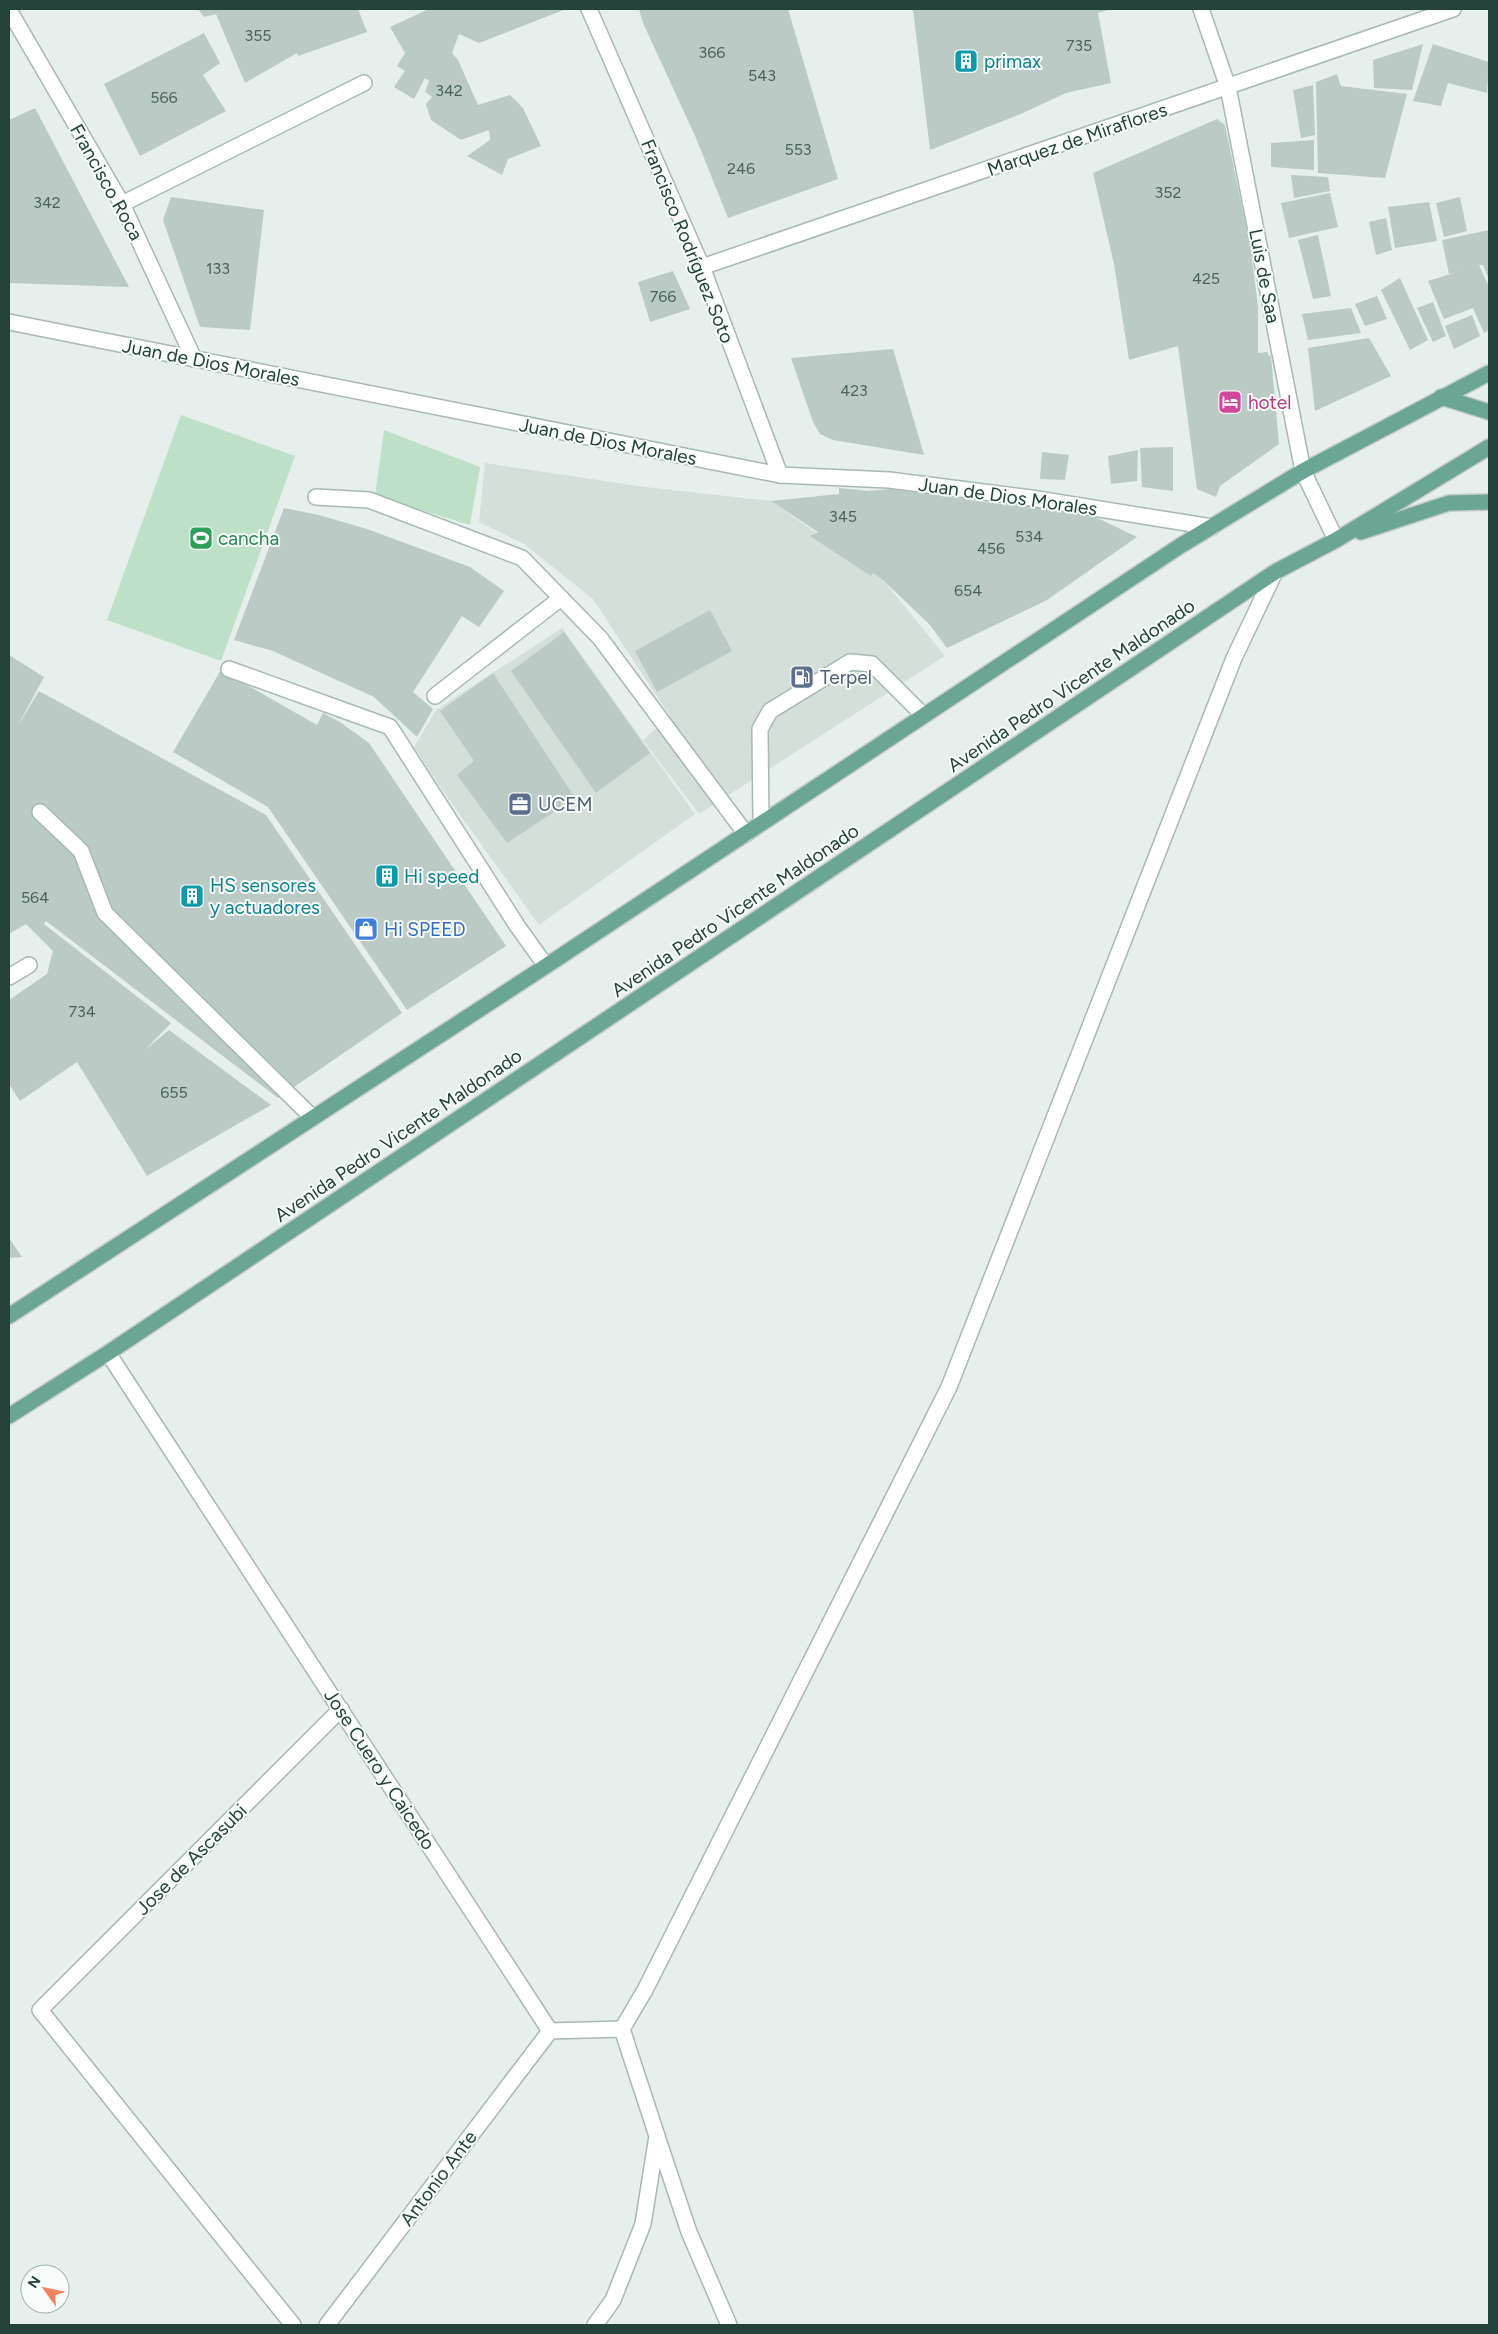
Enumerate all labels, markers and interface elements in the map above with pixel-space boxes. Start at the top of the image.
house number: 355 [244,26,272,45]
house number: 735 [1066,36,1092,55]
house number: 366 [699,43,725,62]
building icon: primax [953,48,979,74]
place label: primax [984,50,1041,73]
house number: 543 [748,66,776,85]
house number: 342 [435,81,463,100]
house number: 566 [150,88,178,107]
street label: Marquez de Miraflores [984,98,1170,181]
street label: Francisco Roca [65,120,148,244]
street label: Francisco Rodríguez Soto [636,136,739,347]
house number: 553 [784,140,812,159]
house number: 246 [727,159,755,178]
house number: 352 [1155,183,1181,202]
house number: 342 [33,193,61,212]
street label: Luis de Saa [1244,227,1285,325]
house number: 133 [206,259,230,278]
house number: 425 [1192,269,1220,288]
house number: 766 [650,287,676,306]
street label: Juan de Dios Morales [120,334,302,391]
house number: 423 [840,381,868,400]
hotel icon: hotel [1217,389,1243,415]
place label: hotel [1248,391,1291,414]
street label: Juan de Dios Morales [517,413,699,470]
street label: Juan de Dios Morales [917,473,1099,520]
house number: 345 [829,507,857,526]
sports icon: cancha [188,525,214,551]
place label: cancha [218,527,279,550]
house number: 534 [1015,527,1043,546]
house number: 456 [977,539,1005,558]
house number: 654 [954,581,982,600]
street label: Avenida Pedro Vicente Maldonado [943,594,1199,777]
fuel station icon: Terpel [789,664,815,690]
place label: Terpel [820,666,872,689]
office icon: UCEM [507,791,533,817]
place label: UCEM [538,793,592,816]
street label: Avenida Pedro Vicente Maldonado [607,819,863,1002]
building icon: Hi speed [374,863,400,889]
place label: Hi speed [404,865,479,888]
place label: HS sensores y actuadores [210,874,320,919]
building icon: HS sensores y actuadores [179,883,205,909]
house number: 564 [21,888,49,907]
shop icon: Hi SPEED [353,916,379,942]
place label: Hi SPEED [384,918,466,941]
house number: 734 [68,1002,96,1021]
street label: Avenida Pedro Vicente Maldonado [270,1044,526,1227]
house number: 655 [160,1083,188,1102]
street label: Jose Cuero y Caicedo [319,1685,440,1854]
street label: Jose de Ascasubi [131,1799,252,1920]
street label: Antonio Ante [395,2126,482,2230]
north arrow [20,2264,70,2314]
text: N [24,2273,45,2291]

